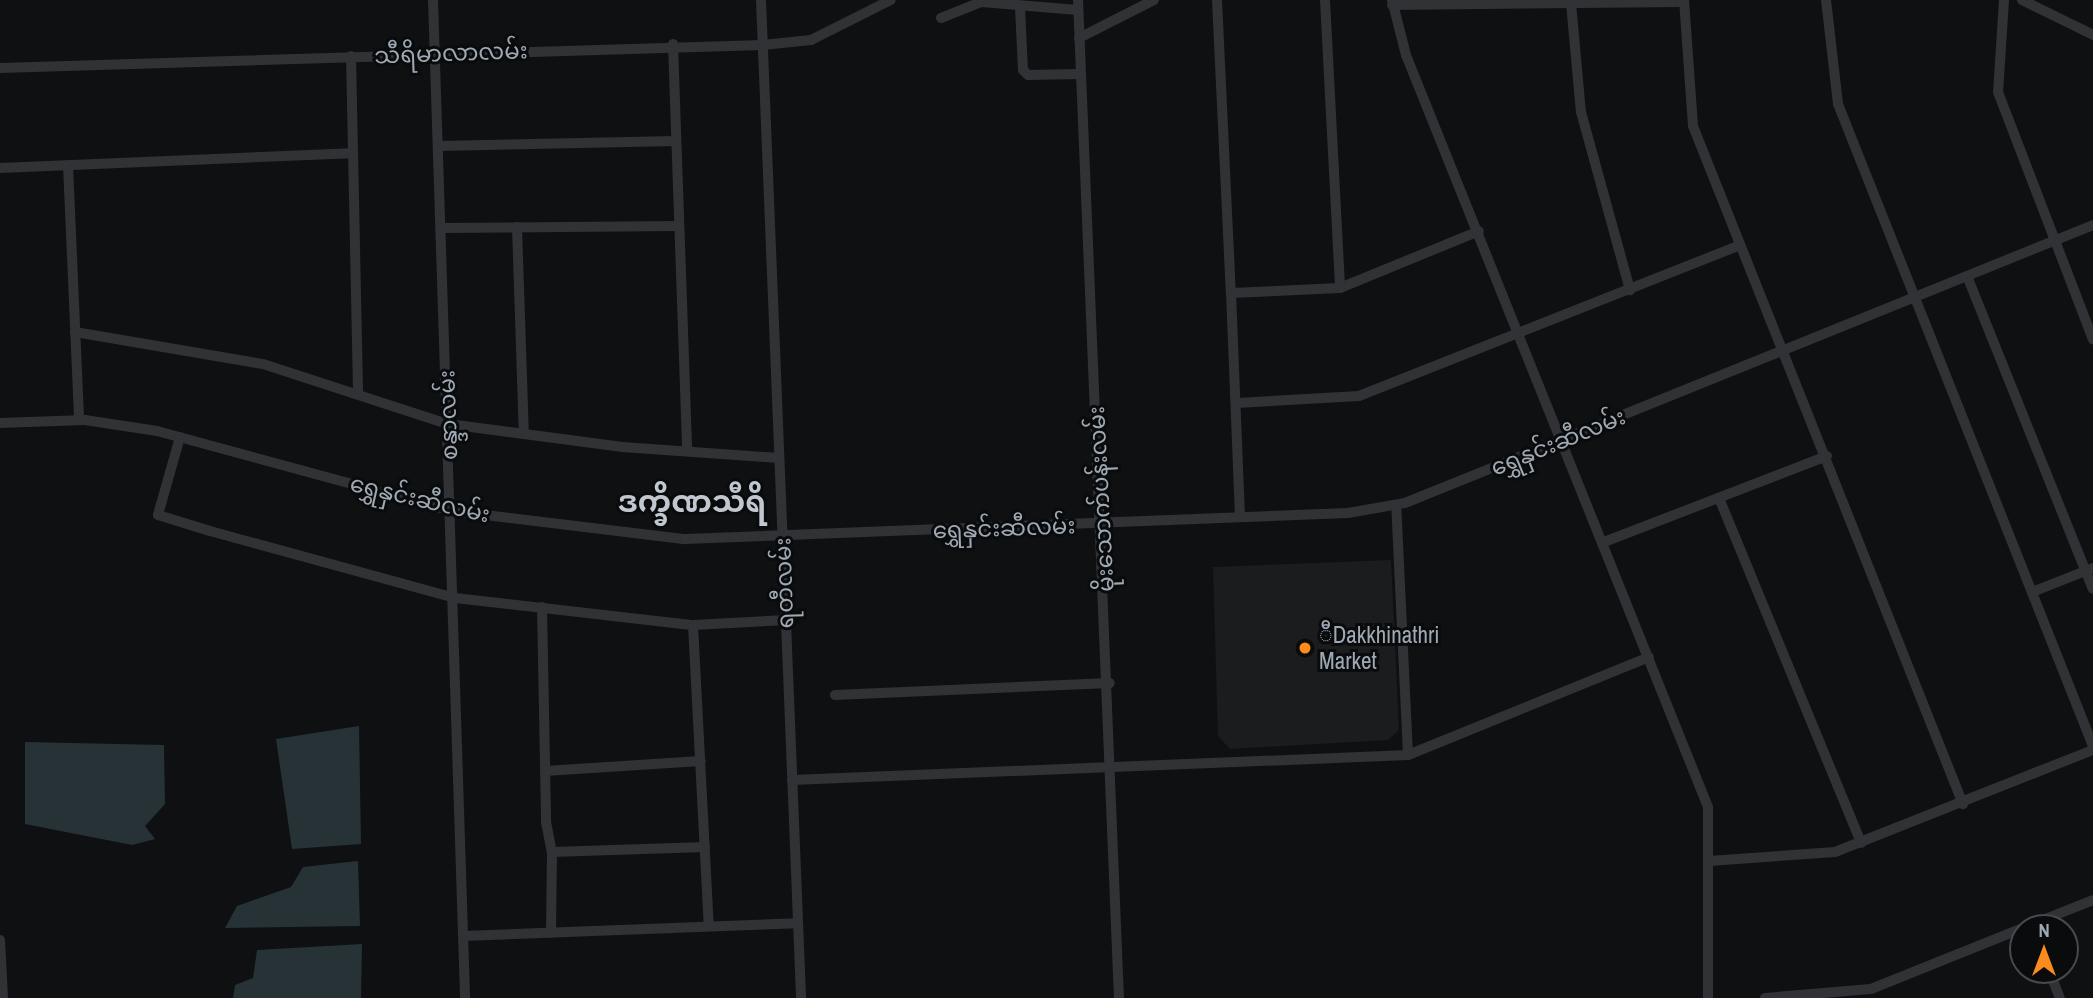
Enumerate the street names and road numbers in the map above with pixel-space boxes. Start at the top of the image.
street label: သီရိမာလာလမ်း [374,37,528,69]
street label: စန္ဒာလမ်း [433,370,463,460]
street label: ရွှေနှင်းဆီလမ်း [1487,402,1629,482]
street label: မိုးသောက်ပန်းလမ်း [1082,405,1120,593]
street label: ရွှေနှင်းဆီလမ်း [347,469,493,529]
street label: ရွှေနှင်းဆီလမ်း [932,512,1076,544]
street label: ရတီလမ်း [769,537,799,629]

